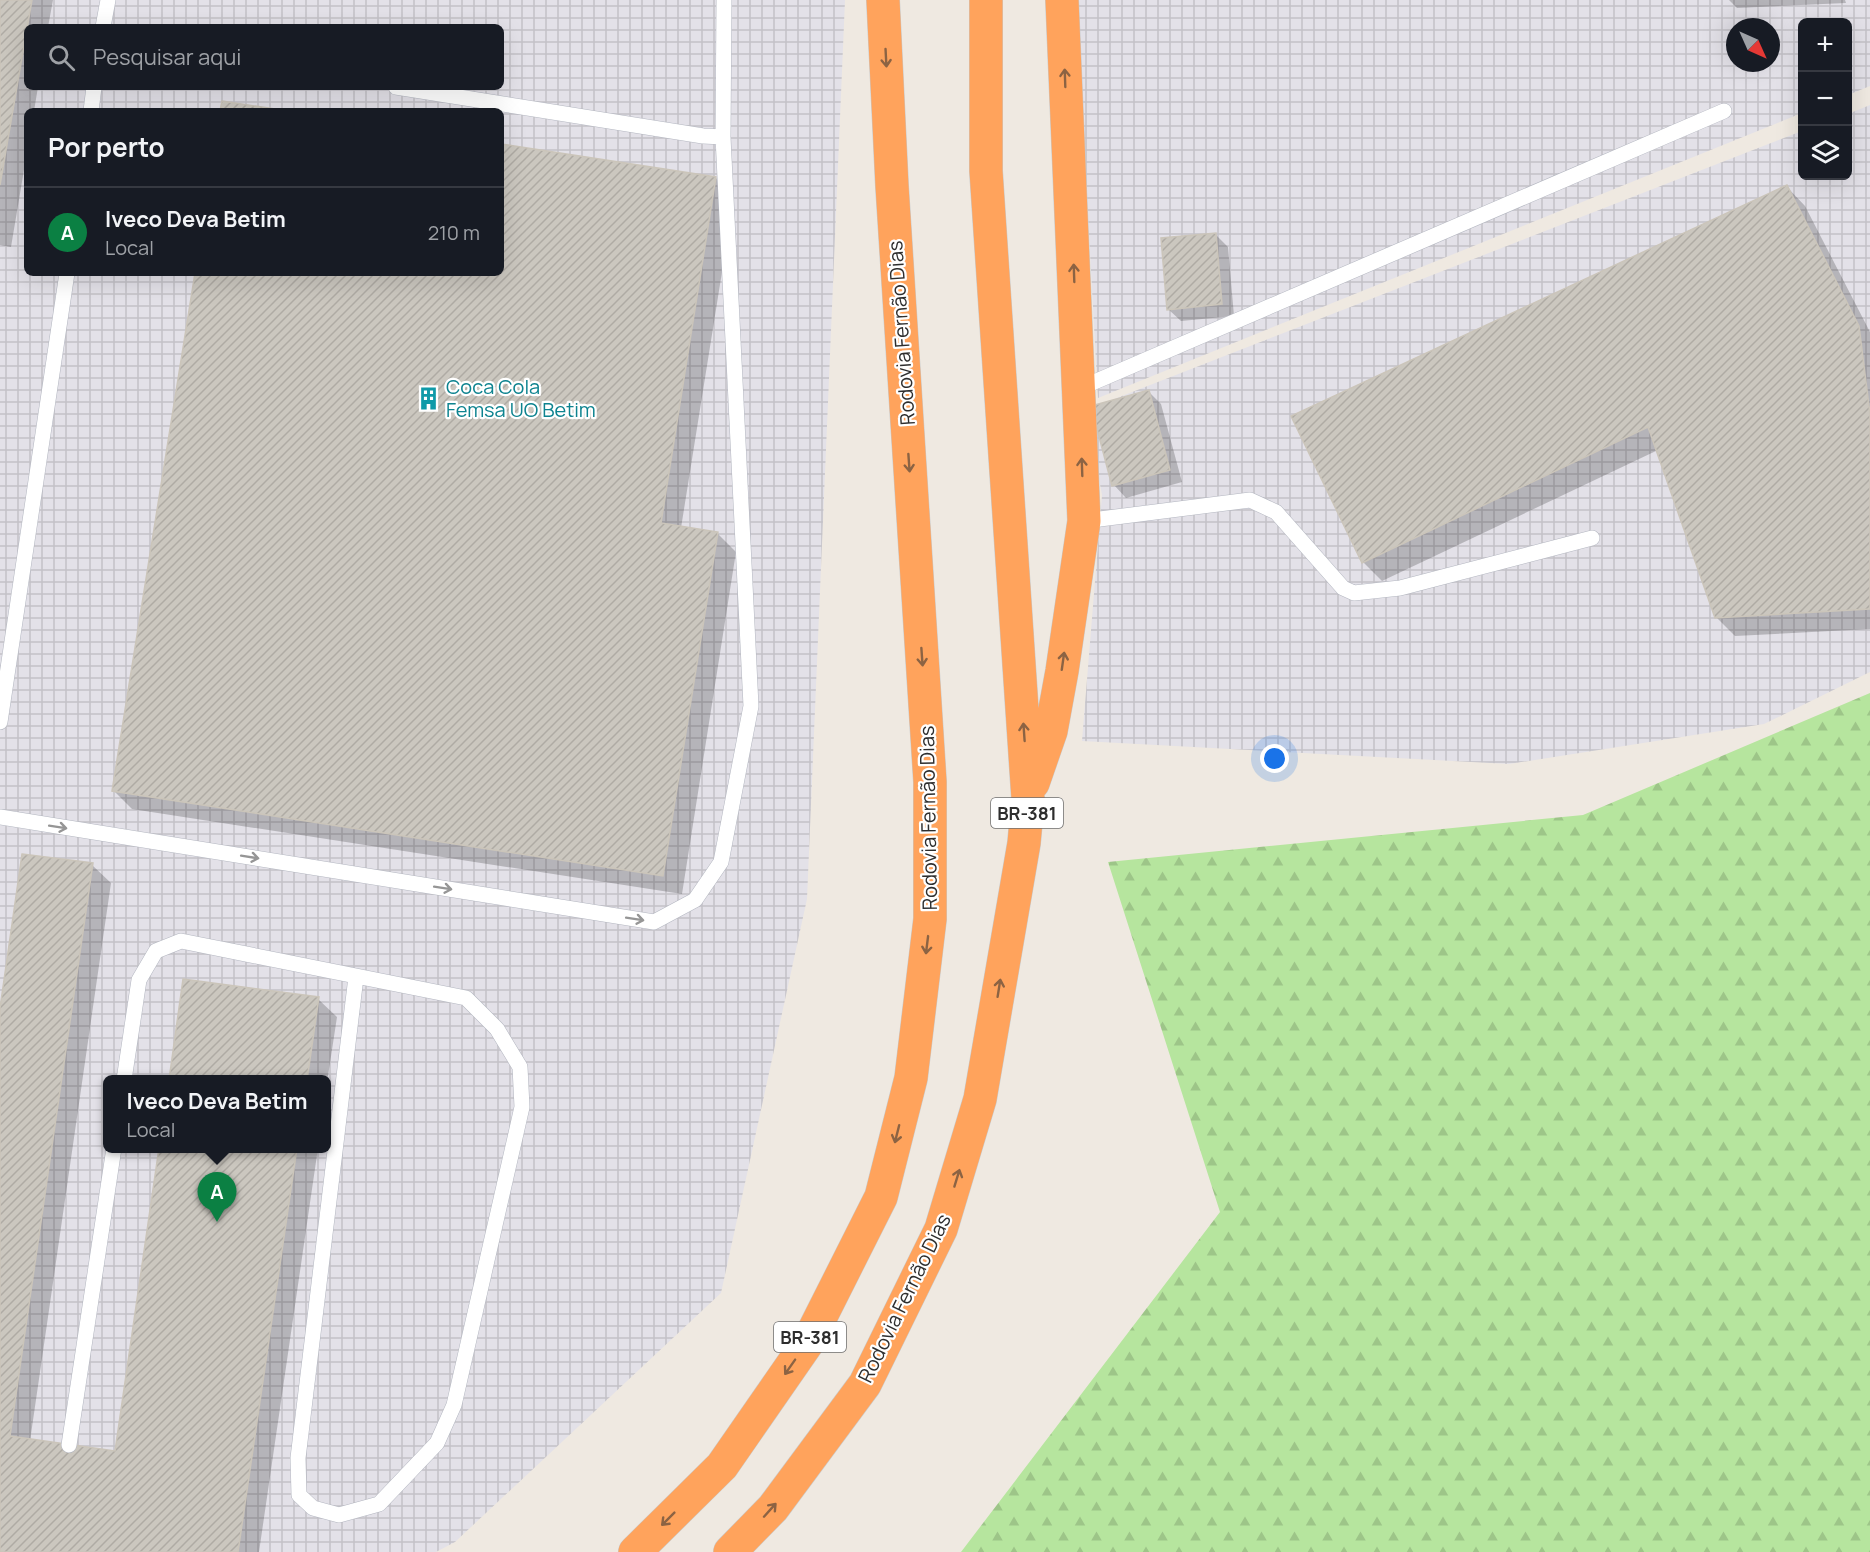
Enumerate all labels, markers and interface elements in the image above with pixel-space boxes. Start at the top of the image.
north arrow [1726,18,1780,72]
map controls [1798,18,1852,180]
button: + [1798,18,1852,72]
search box [24,24,504,90]
icon: search [45,41,78,74]
text: Pesquisar aqui [93,42,241,72]
one-way arrow [880,48,891,68]
one-way arrow [1060,68,1071,88]
button: − [1798,72,1852,126]
button: layers [1798,126,1852,180]
text: Por perto [48,129,165,165]
text: Iveco Deva Betim [105,204,286,234]
text: A [61,219,74,246]
text: 210 m [428,219,480,246]
text: Local [105,234,154,261]
street label: Rodovia Fernão Dias [881,240,921,426]
one-way arrow [1068,263,1079,283]
place label: Coca Cola Femsa UO Betim [446,373,596,423]
building icon: Coca Cola Femsa UO Betim [415,385,441,411]
one-way arrow [904,452,915,472]
one-way arrow [1076,458,1087,478]
one-way arrow [916,647,927,667]
one-way arrow [1058,651,1069,671]
one-way arrow [1018,723,1029,743]
street label: Rodovia Fernão Dias [913,725,943,911]
your location [1260,744,1289,773]
road number: BR-381 [991,798,1063,828]
one-way arrow [47,821,67,832]
one-way arrow [240,852,260,863]
one-way arrow [432,883,452,894]
one-way arrow [625,914,645,925]
one-way arrow [921,935,932,955]
one-way arrow [994,978,1005,998]
popup [103,1075,331,1153]
text: Iveco Deva Betim [127,1086,307,1116]
text: Local [127,1116,175,1143]
one-way arrow [890,1125,902,1144]
one-way arrow [952,1169,963,1188]
pin: A [198,1172,236,1222]
street label: Rodovia Fernão Dias [851,1209,957,1387]
road number: BR-381 [774,1322,846,1352]
one-way arrow [784,1359,796,1375]
one-way arrow [763,1503,777,1518]
one-way arrow [661,1511,676,1526]

